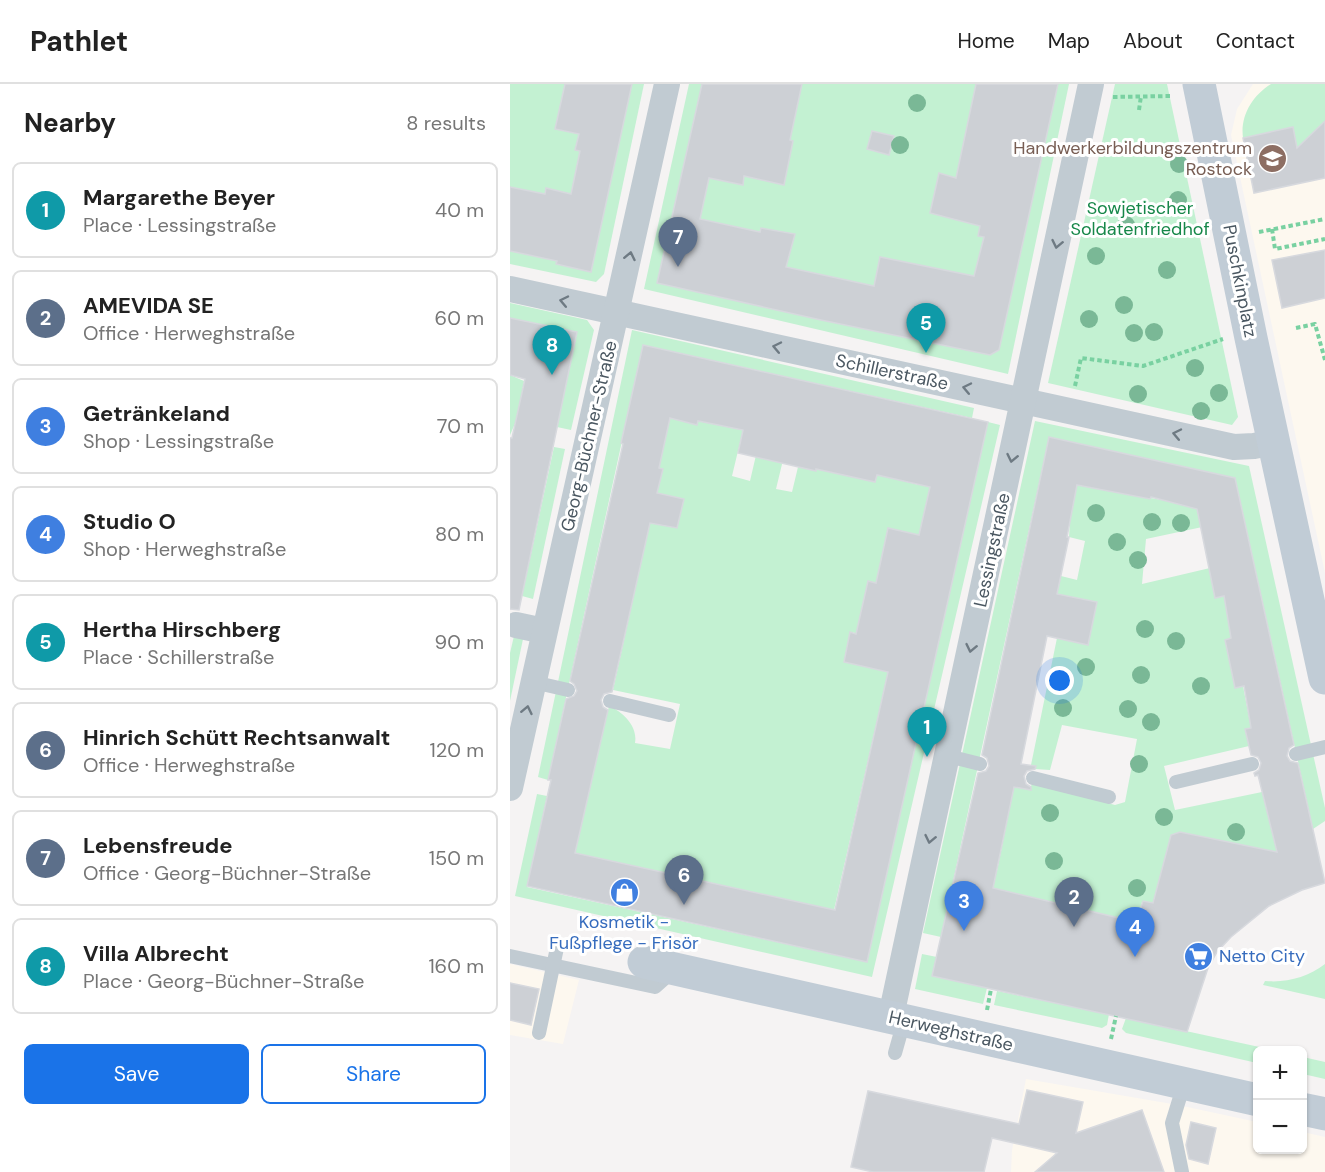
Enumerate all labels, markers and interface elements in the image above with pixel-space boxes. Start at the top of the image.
text: Pathlet [30,23,128,60]
text: Home [957,27,1015,55]
text: Map [1048,27,1090,55]
text: About [1123,27,1183,55]
text: Contact [1216,27,1295,55]
text: Nearby [24,106,116,140]
text: 8 results [406,110,486,136]
place label: Handwerkerbildungszentrum Rostock [1013,136,1252,181]
school or university icon: Handwerkerbildungszentrum Rostock [1257,142,1289,174]
text: Margarethe Beyer [83,183,275,212]
park label: Sowjetischer Soldatenfriedhof [1070,196,1210,241]
text: 1 [42,197,49,223]
text: 40 m [435,197,484,223]
text: Place · Lessingstraße [83,212,276,238]
pin: 7 [658,218,698,267]
street label: Puschkinplatz [1217,223,1263,339]
one-way arrow [1052,239,1065,249]
one-way arrow [623,251,636,261]
text: AMEVIDA SE [83,291,214,320]
one-way arrow [559,295,569,308]
pin: 5 [906,304,946,353]
text: 2 [40,305,51,331]
text: 60 m [435,305,484,331]
text: Office · Herweghstraße [83,320,295,346]
pin: 8 [532,326,572,375]
street label: Georg-Büchner-Straße [555,338,623,534]
one-way arrow [772,341,782,354]
street label: Schillerstraße [834,348,950,396]
one-way arrow [962,383,972,396]
text: Getränkeland [83,399,230,428]
text: 3 [39,413,52,439]
text: 70 m [437,413,484,439]
text: Shop · Lessingstraße [83,428,274,454]
one-way arrow [1173,428,1183,441]
one-way arrow [1006,453,1019,463]
street label: Lessingstraße [968,491,1016,609]
text: Studio O [83,507,176,536]
text: 4 [39,521,52,547]
text: 80 m [435,521,484,547]
text: Shop · Herweghstraße [83,536,286,562]
text: Hertha Hirschberg [83,615,281,644]
text: 5 [39,629,52,655]
text: 90 m [435,629,484,655]
one-way arrow [965,643,978,653]
text: Place · Schillerstraße [83,644,274,670]
your location [1045,666,1074,695]
one-way arrow [520,706,533,716]
pin: 1 [908,708,946,757]
text: Hinrich Schütt Rechtsanwalt [83,723,390,752]
text: 6 [39,737,52,763]
text: 120 m [430,737,484,763]
text: Office · Herweghstraße [83,752,295,778]
text: Lebensfreude [83,831,232,860]
one-way arrow [924,834,937,844]
text: 7 [40,845,51,871]
text: 150 m [429,845,484,871]
pin: 6 [664,856,704,905]
text: Office · Georg-Büchner-Straße [83,860,371,886]
shop icon: Kosmetik - Fußpflege - Frisör [608,877,640,909]
pin: 2 [1054,878,1094,927]
pin: 3 [944,882,984,931]
pin: 4 [1116,908,1154,957]
place label: Kosmetik - Fußpflege - Frisör [549,910,699,955]
text: Villa Albrecht [83,939,229,968]
supermarket icon: Netto City [1182,940,1214,972]
place label: Netto City [1219,944,1305,968]
text: 8 [39,953,52,979]
text: 160 m [428,953,484,979]
text: Place · Georg-Büchner-Straße [83,968,364,994]
street label: Herweghstraße [886,1005,1016,1057]
button: Save [24,1044,249,1104]
button: Share [261,1044,486,1104]
map controls [1253,1046,1307,1154]
button: + [1253,1046,1307,1100]
button: − [1253,1100,1307,1154]

